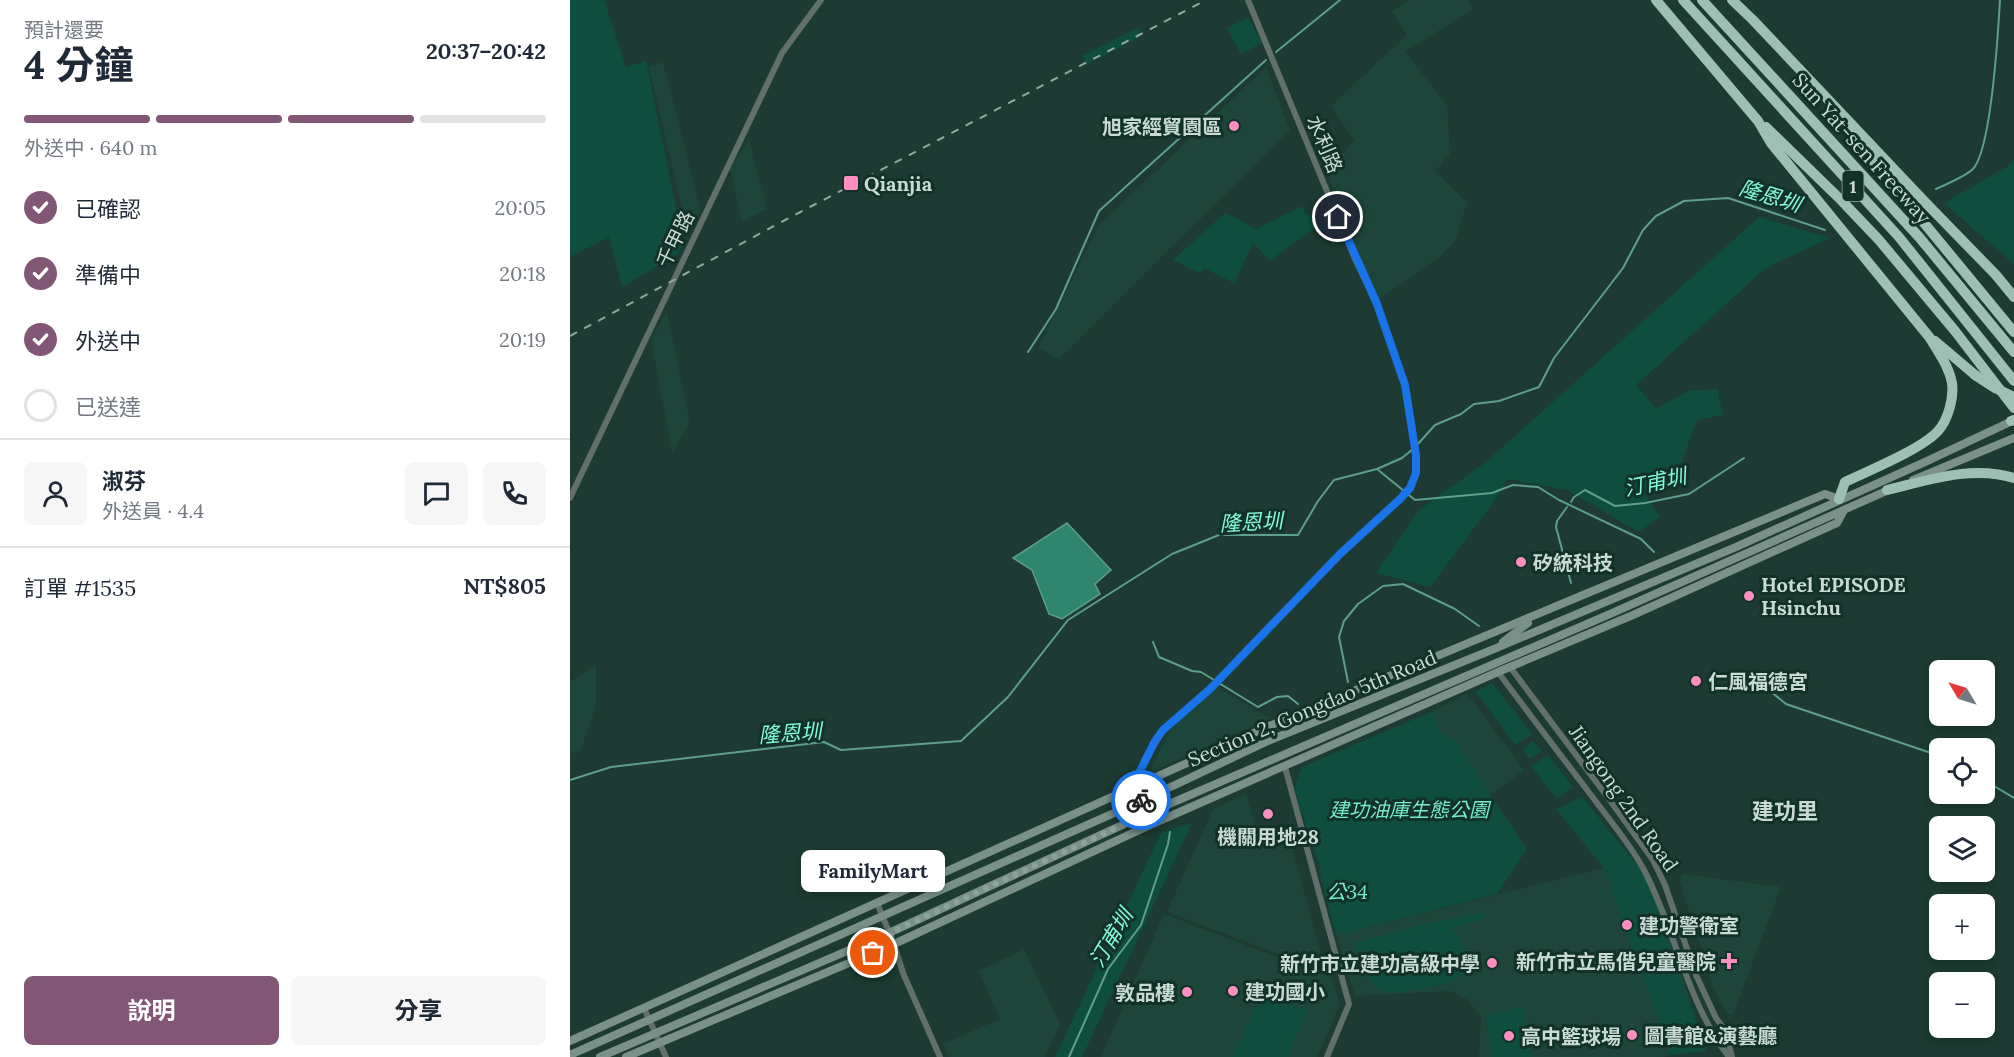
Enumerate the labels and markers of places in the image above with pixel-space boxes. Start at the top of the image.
place label: 旭家經貿園區 [1102,114,1222,139]
marker: 旭家經貿園區 [1227,119,1241,133]
place label: Qianjia [864,171,933,196]
marker: Qianjia [842,174,860,192]
pin [1312,191,1363,242]
place label: 矽統科技 [1533,550,1613,575]
marker: 矽統科技 [1514,555,1528,569]
place label: Hotel EPISODE Hsinchu [1761,572,1906,620]
marker: Hotel EPISODE Hsinchu [1742,589,1756,603]
place label: 仁風福德宮 [1708,669,1808,694]
marker: 仁風福德宮 [1689,674,1703,688]
marker: 機關用地28 [1261,807,1275,821]
place label: 機關用地28 [1217,824,1319,849]
callout: FamilyMart [801,851,945,893]
place label: 建功警衛室 [1639,913,1739,938]
marker: 建功警衛室 [1620,918,1634,932]
pin [847,927,898,978]
place label: 新竹市立馬偕兒童醫院 [1516,949,1716,974]
place label: 新竹市立建功高級中學 [1280,951,1480,976]
marker: 新竹市立馬偕兒童醫院 [1720,952,1738,970]
marker: 新竹市立建功高級中學 [1485,956,1499,970]
place label: 建功國小 [1245,979,1325,1004]
place label: 敦品樓 [1115,980,1175,1005]
marker: 建功國小 [1226,984,1240,998]
marker: 敦品樓 [1180,985,1194,999]
place label: 圖書館&演藝廳 [1644,1023,1777,1048]
place label: 高中籃球場 [1521,1024,1621,1049]
marker: 圖書館&演藝廳 [1625,1028,1639,1042]
marker: 高中籃球場 [1502,1029,1516,1043]

